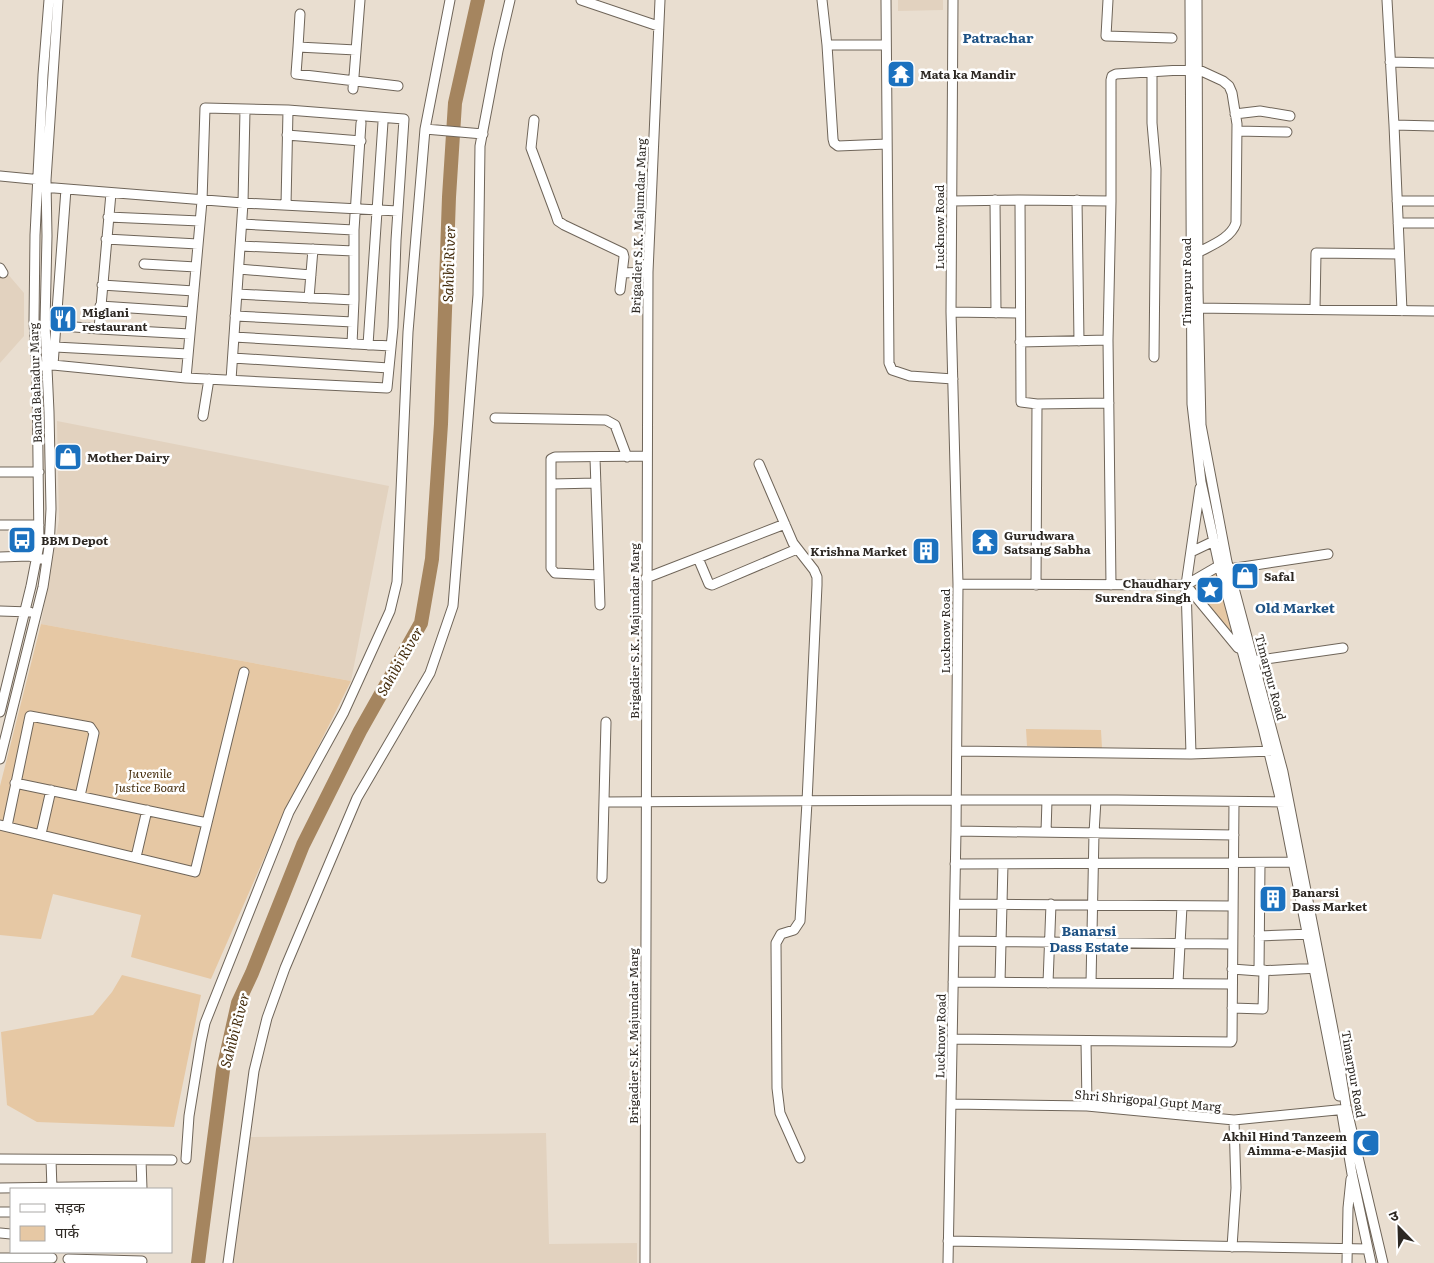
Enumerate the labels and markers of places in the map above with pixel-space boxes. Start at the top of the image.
temple icon: Mata ka Mandir [886,59,916,89]
place label: Mata ka Mandir [920,65,1016,83]
place label: Miglani restaurant [82,303,148,335]
restaurant icon: Miglani restaurant [48,304,78,334]
shop icon: Mother Dairy [53,442,83,472]
place label: Mother Dairy [87,448,170,466]
bus stop icon: BBM Depot [7,525,37,555]
place label: Gurudwara Satsang Sabha [1004,526,1091,558]
temple icon: Gurudwara Satsang Sabha [970,527,1000,557]
place label: BBM Depot [41,531,109,549]
building icon: Krishna Market [911,536,941,566]
place label: Krishna Market [810,542,908,560]
shop icon: Safal [1230,561,1260,591]
place label: Safal [1264,567,1295,585]
place label: Chaudhary Surendra Singh [1095,574,1192,606]
place icon: Chaudhary Surendra Singh [1195,575,1225,605]
place label: Banarsi Dass Market [1292,883,1368,915]
building icon: Banarsi Dass Market [1258,884,1288,914]
place label: Akhil Hind Tanzeem Aimma-e-Masjid [1222,1127,1347,1159]
mosque icon: Akhil Hind Tanzeem Aimma-e-Masjid [1351,1128,1381,1158]

